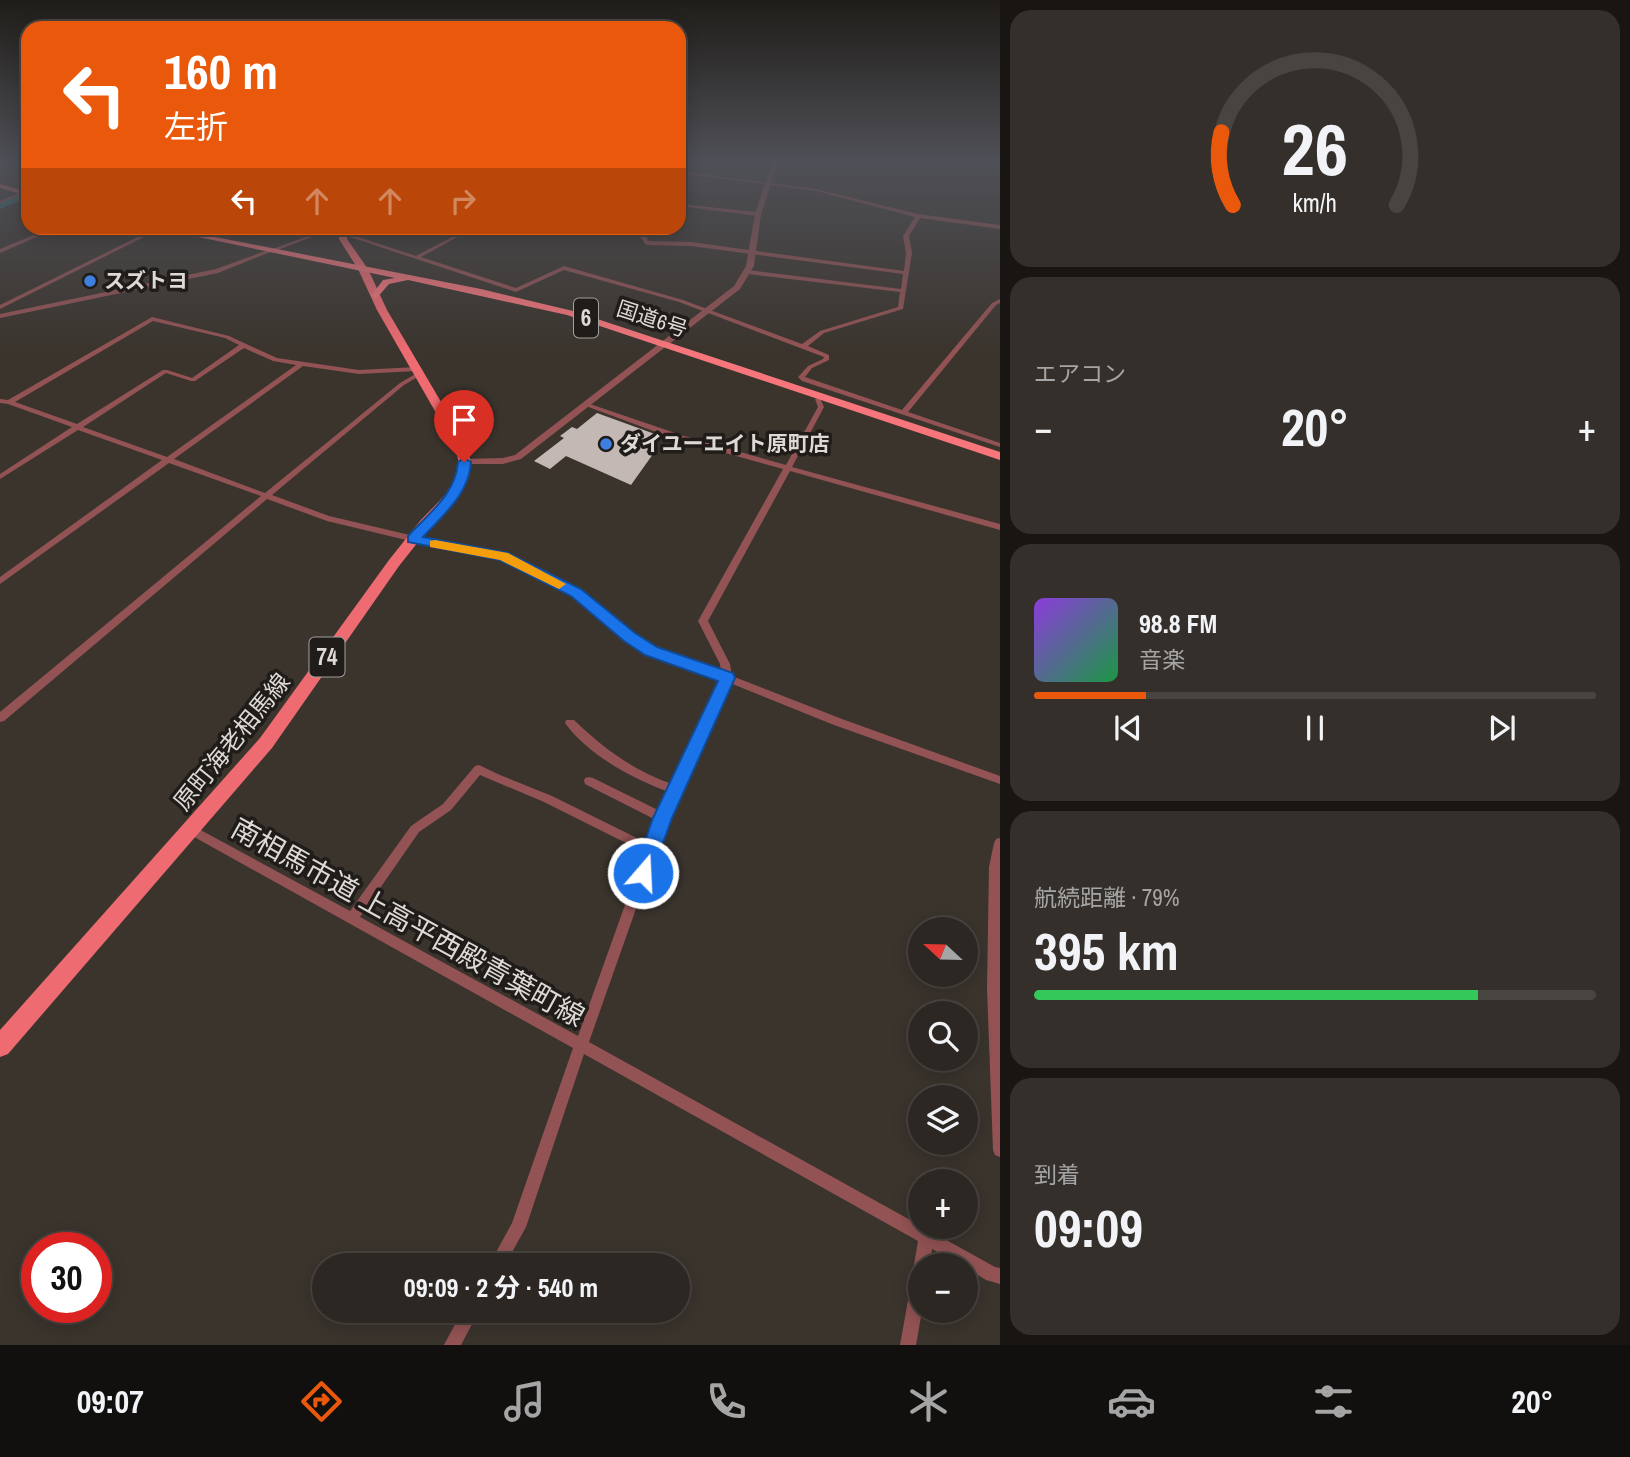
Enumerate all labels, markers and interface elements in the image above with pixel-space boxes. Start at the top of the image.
text: 160 m [164,38,278,104]
icon: left [49,49,140,140]
text: 26 [1282,100,1348,198]
text: 左折 [164,105,228,148]
icon: left [225,182,263,220]
icon: ahead [298,182,336,220]
icon: ahead [371,182,409,220]
icon: right [444,182,482,220]
text: km/h [1293,185,1337,219]
place label: スズトヨ [104,266,188,295]
marker: スズトヨ [82,273,98,289]
street label: 国道6号 [613,294,691,344]
road number: 6 [574,298,598,338]
text: エアコン [1034,358,1126,389]
pin [434,390,494,462]
text: 20° [1281,392,1349,462]
icon: arrive [445,401,483,439]
text: − [1034,402,1052,453]
text: + [1578,402,1596,453]
place label: ダイユーエイト原町店 [620,429,830,458]
marker: ダイユーエイト原町店 [598,436,614,452]
text: 98.8 FM [1139,606,1217,641]
road number: 74 [310,638,344,677]
text: 音楽 [1139,644,1185,675]
street label: 原町海老相馬線 [166,666,297,817]
icon: previous [1109,709,1147,747]
icon: pause [1296,709,1334,747]
icon: next [1483,709,1521,747]
street label: 南相馬市道 上高平西殿青葉町線 [225,809,591,1035]
position arrow [606,836,680,910]
text: 航続距離 · 79% [1034,882,1179,913]
text: 395 km [1034,916,1179,986]
north arrow [908,917,978,987]
map controls [908,917,978,1323]
button: search [908,1001,978,1071]
button: layers [908,1085,978,1155]
text: 到着 [1034,1159,1080,1190]
button: + [908,1169,978,1239]
text: 09:09 [1034,1193,1143,1263]
speed limit sign: 30 [21,1232,112,1323]
button: − [908,1253,978,1323]
text: 09:09 · 2 分 · 540 m [404,1270,598,1305]
icon: directions [297,1377,346,1426]
icon: music [500,1377,549,1426]
icon: phone [702,1377,751,1426]
icon: climate [904,1377,953,1426]
icon: car [1107,1377,1156,1426]
icon: filters [1309,1377,1358,1426]
text: 09:07 [77,1380,144,1423]
text: 20° [1511,1380,1553,1423]

